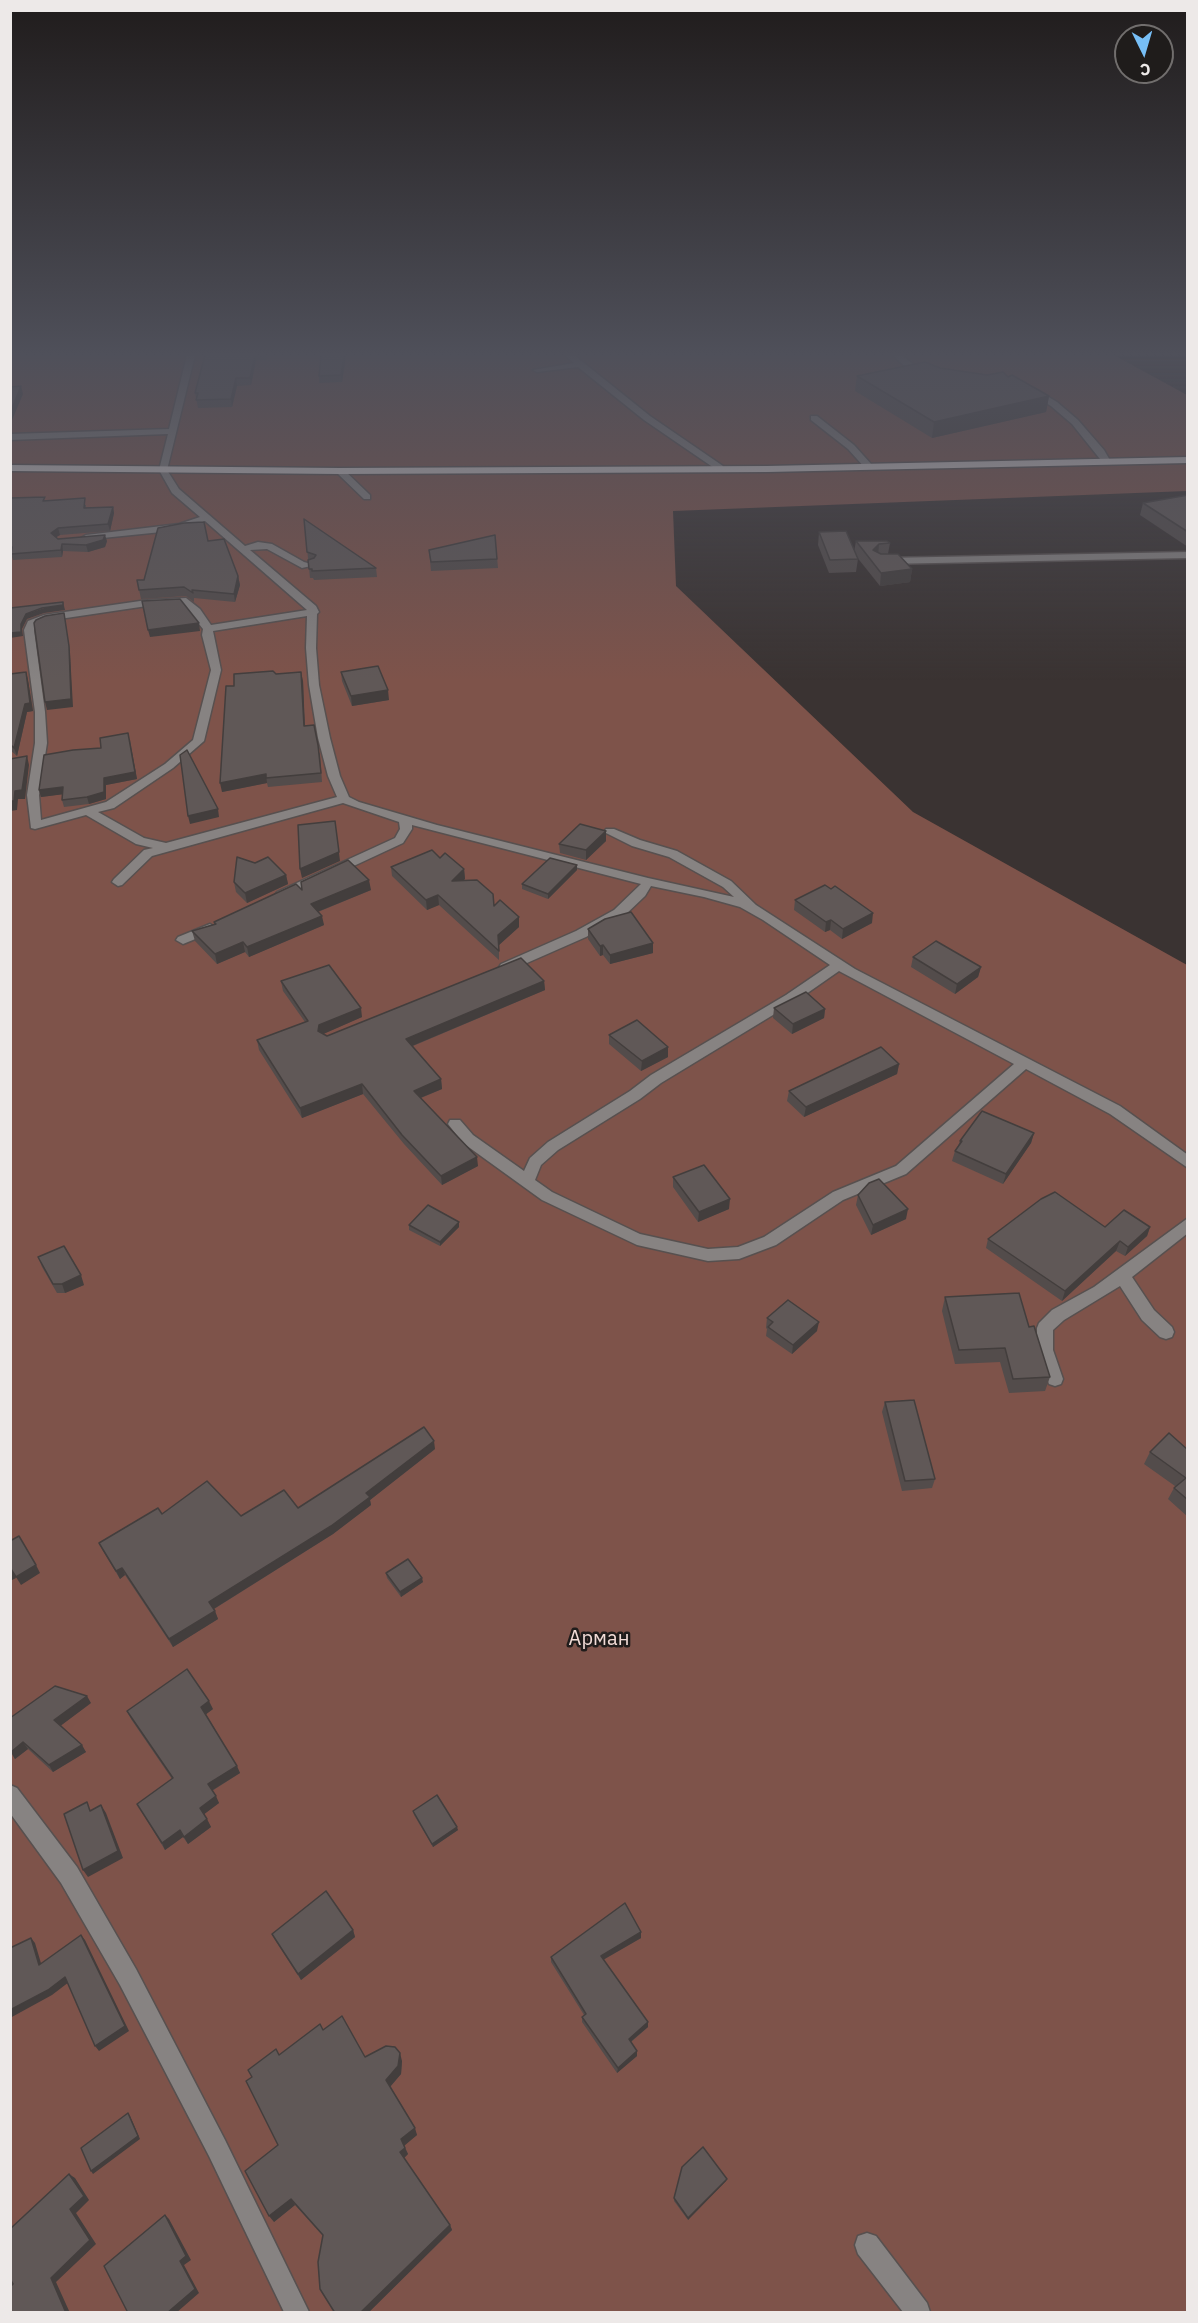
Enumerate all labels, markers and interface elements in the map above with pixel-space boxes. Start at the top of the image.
north arrow [1114,24,1174,84]
text: С [1139,60,1151,80]
park label: Арман [569,1627,629,1651]

